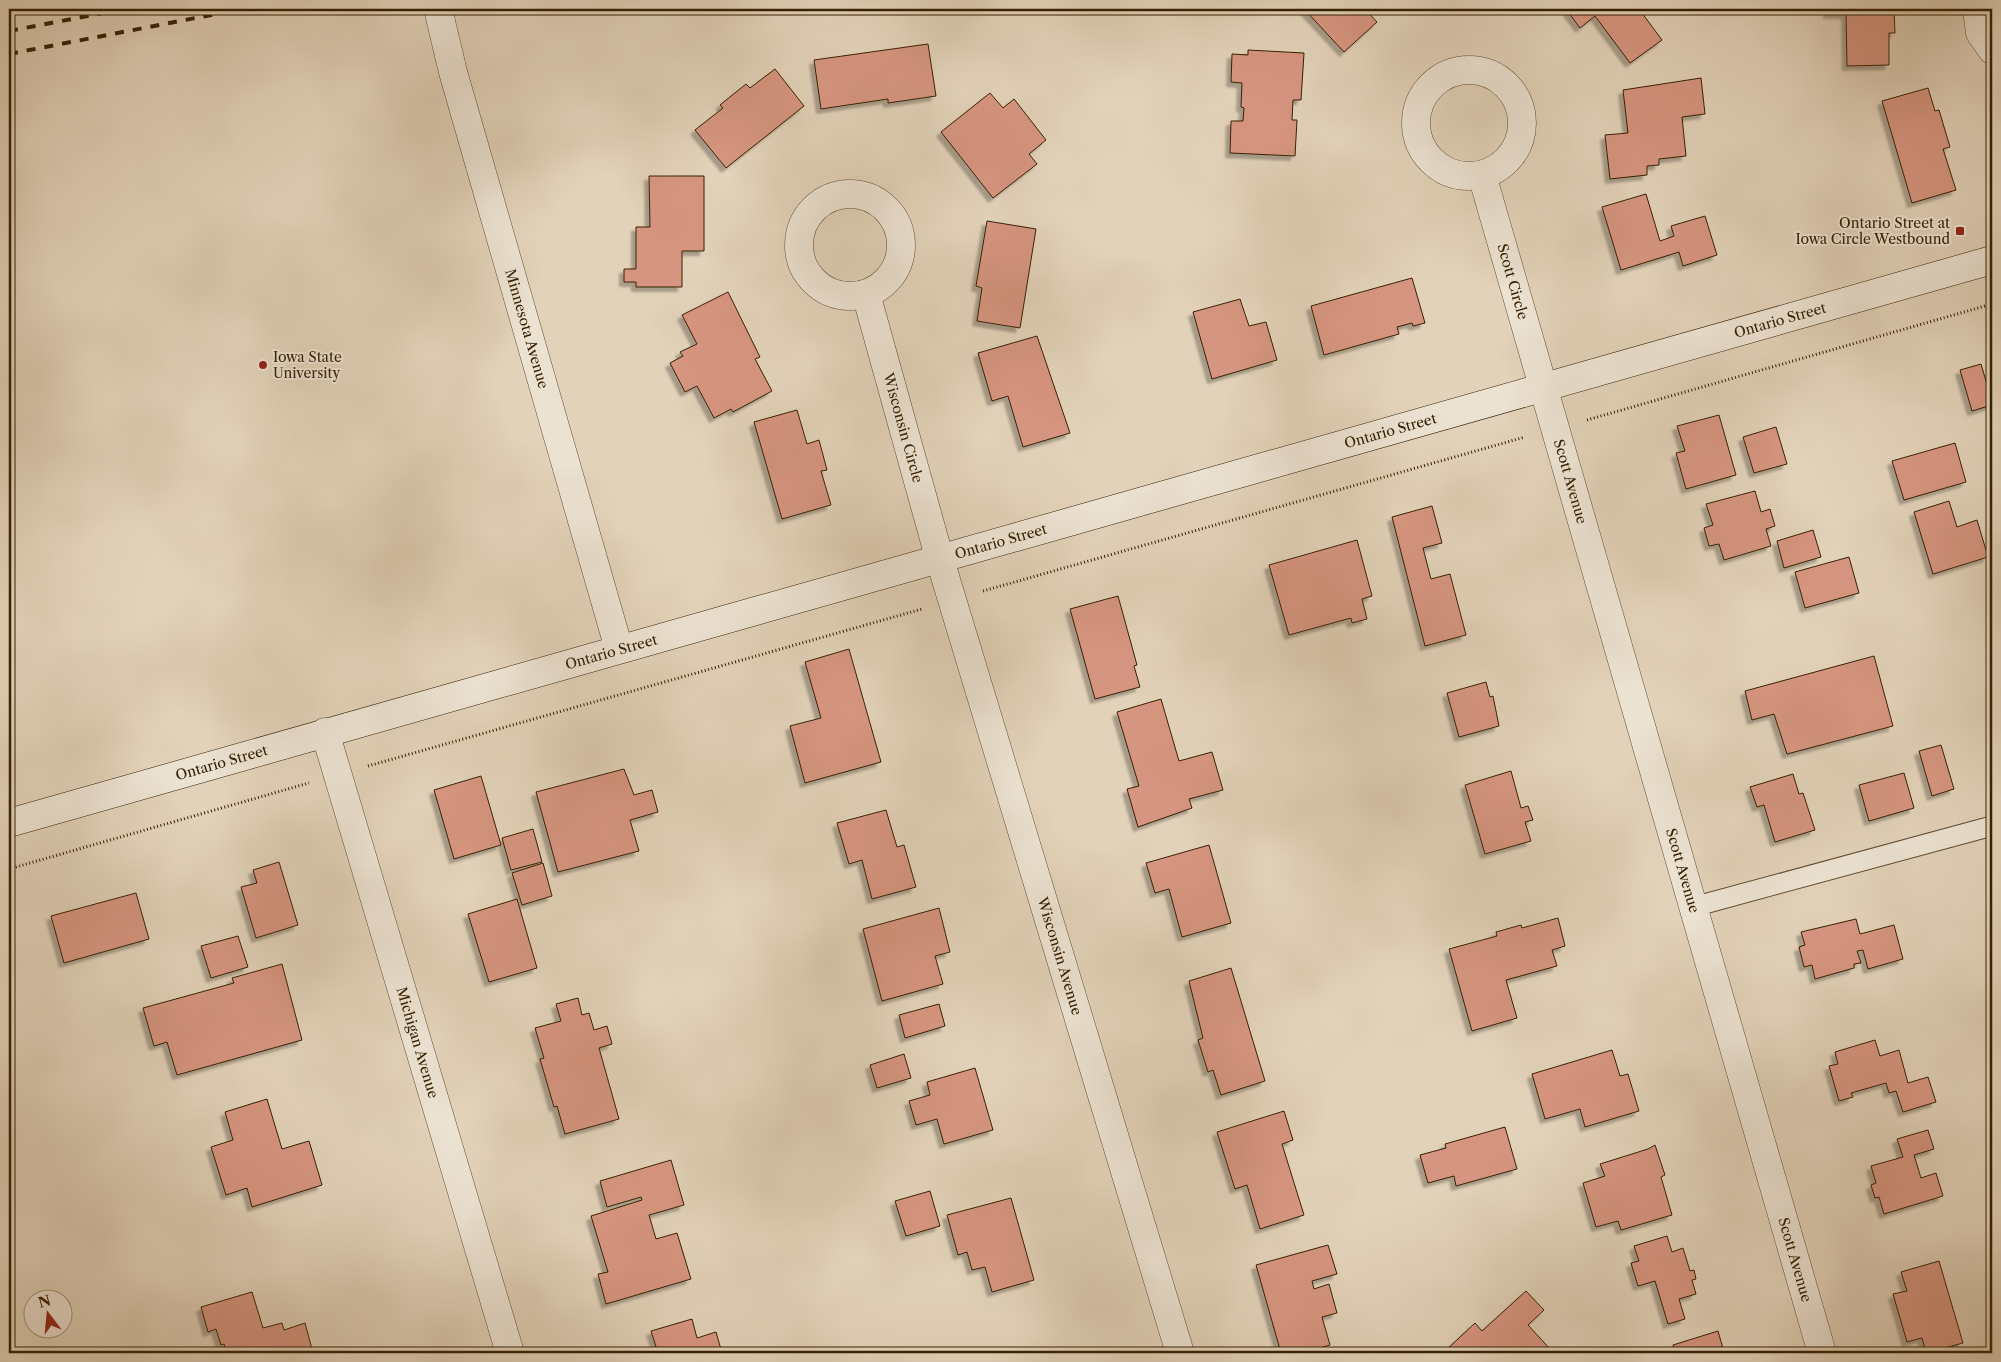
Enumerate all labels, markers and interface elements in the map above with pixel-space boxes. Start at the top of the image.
place label: Ontario Street at Iowa Circle Westbound [1796,214,1950,248]
marker: Ontario Street at Iowa Circle Westbound [1954,225,1966,237]
street label: Scott Circle [1493,242,1532,322]
street label: Minnesota Avenue [501,267,553,391]
street label: Ontario Street [1732,299,1828,342]
place label: Iowa State University [273,348,342,382]
marker: Iowa State University [257,359,269,371]
street label: Wisconsin Circle [879,370,927,485]
street label: Ontario Street [1342,409,1439,452]
street label: Scott Avenue [1550,437,1591,526]
street label: Ontario Street [953,520,1049,563]
street label: Ontario Street [563,630,659,674]
street label: Ontario Street [173,741,270,784]
street label: Scott Avenue [1662,826,1704,915]
street label: Wisconsin Avenue [1033,894,1086,1018]
street label: Michigan Avenue [392,985,443,1100]
street label: Scott Avenue [1774,1215,1816,1304]
north arrow [22,1290,72,1340]
text: N [36,1291,53,1312]

